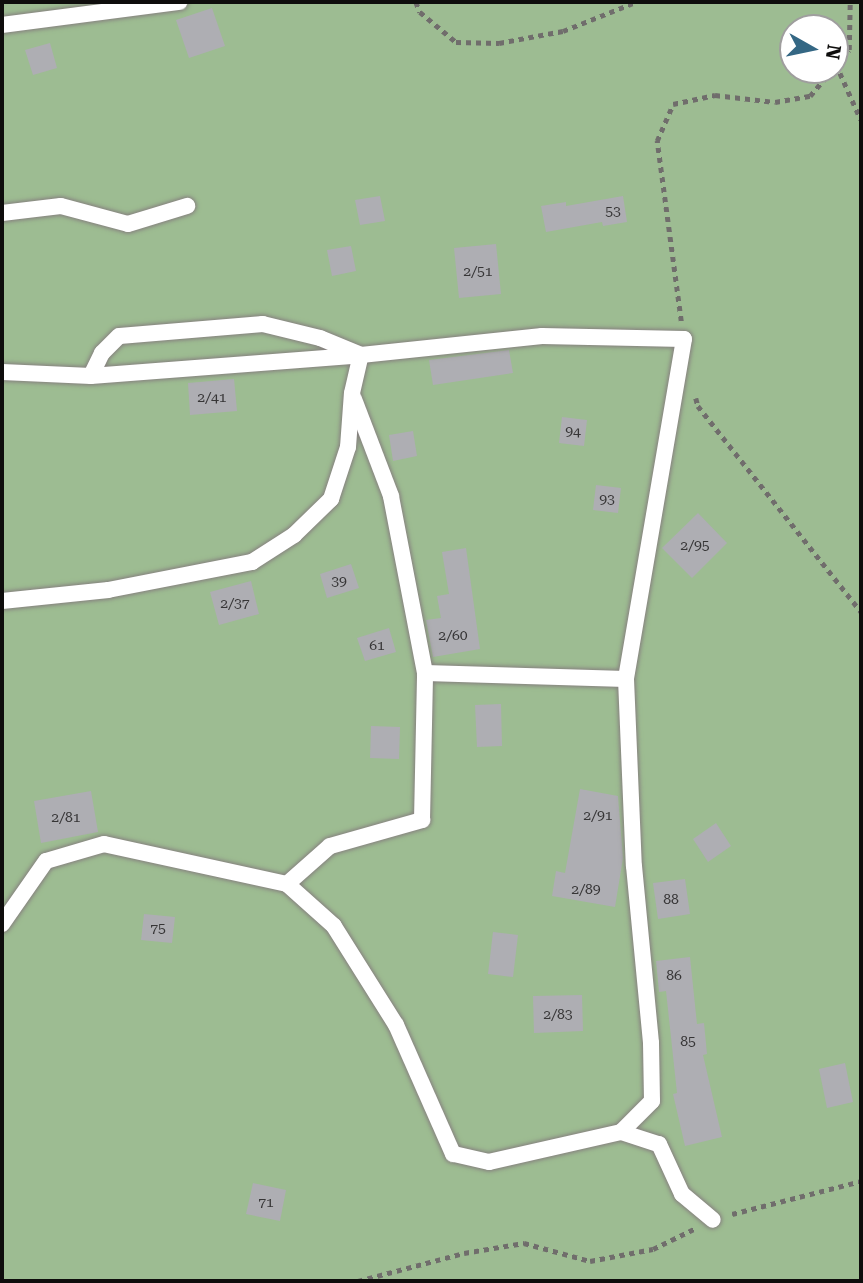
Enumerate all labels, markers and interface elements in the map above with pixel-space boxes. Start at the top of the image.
north arrow [779,14,849,84]
text: N [821,43,846,61]
house number: 53 [605,203,621,219]
house number: 2/51 [463,263,493,279]
house number: 2/41 [197,389,227,405]
house number: 94 [565,423,581,439]
house number: 93 [599,491,615,507]
house number: 2/95 [680,537,710,553]
house number: 39 [331,573,347,589]
house number: 2/37 [220,595,250,611]
house number: 2/60 [438,627,468,643]
house number: 61 [369,637,385,653]
house number: 2/91 [583,807,613,823]
house number: 2/81 [51,809,81,825]
house number: 2/89 [571,881,601,897]
house number: 88 [663,891,679,907]
house number: 75 [150,920,166,936]
house number: 86 [666,967,682,983]
house number: 2/83 [543,1006,573,1022]
house number: 85 [680,1033,696,1049]
house number: 71 [258,1194,274,1210]

